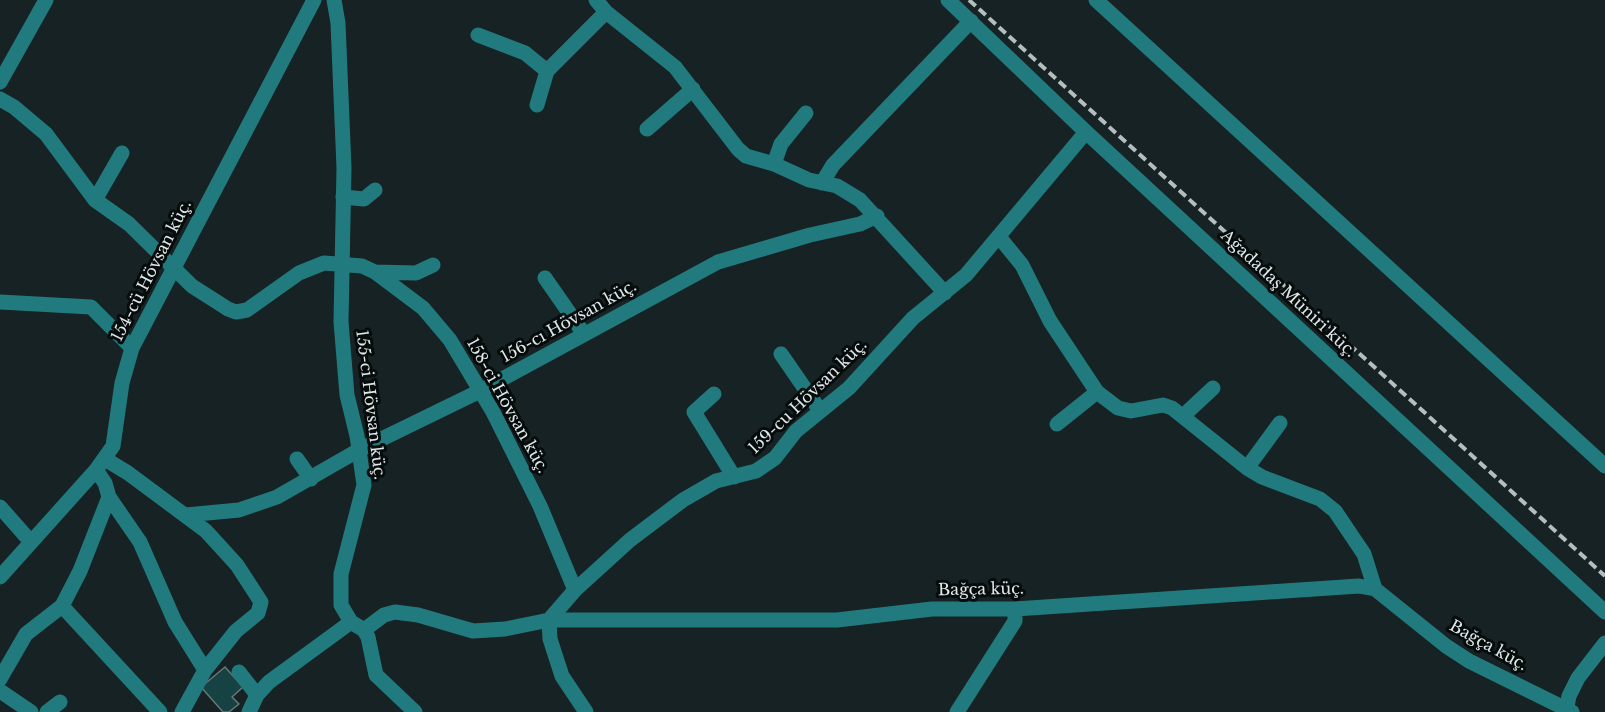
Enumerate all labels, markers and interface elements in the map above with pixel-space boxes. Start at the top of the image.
street label: 154-cü Hövsan küç. [108,197,196,345]
street label: Ağadadaş Müniri küç. [1217,226,1359,362]
street label: 156-cı Hövsan küç. [498,277,640,367]
street label: 155-ci Hövsan küç. [351,329,389,481]
street label: 158-ci Hövsan küç. [462,335,552,477]
street label: 159-cu Hövsan küç. [745,336,871,458]
street label: Bağça küç. [938,580,1024,600]
street label: Bağça küç. [1446,617,1530,675]

